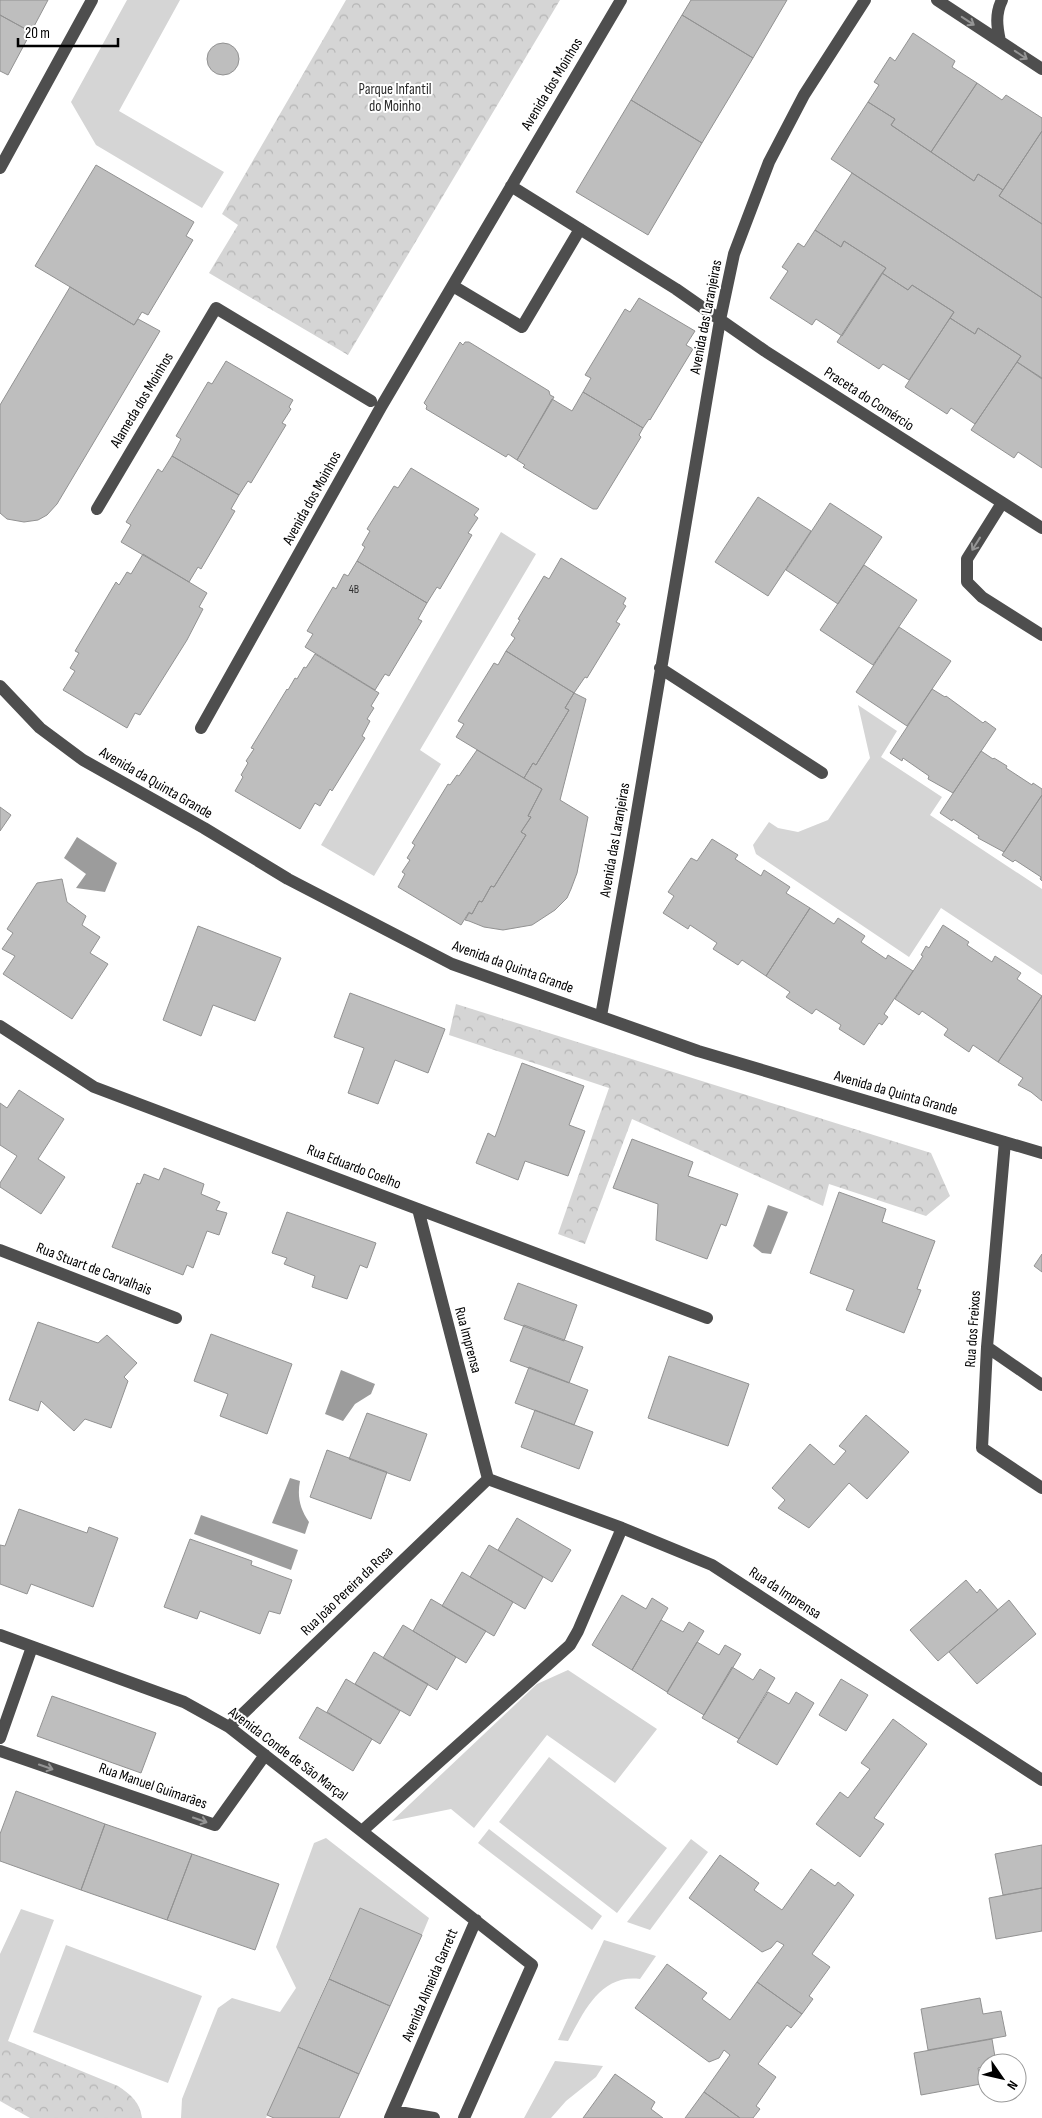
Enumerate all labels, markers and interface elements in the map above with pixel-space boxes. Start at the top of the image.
scale bar [18,15,118,47]
one-way arrow [961,16,975,26]
text: 20 m [25,24,50,43]
street label: Avenida dos Moinhos [517,34,587,134]
one-way arrow [1014,50,1028,61]
park label: Parque Infantil do Moinho [359,80,431,116]
street label: Avenida das Laranjeiras [685,258,726,377]
street label: Alameda dos Moinhos [106,349,178,452]
street label: Praceta do Comércio [820,363,918,435]
street label: Avenida dos Moinhos [278,448,346,549]
one-way arrow [971,537,981,551]
house number: 4B [349,582,359,597]
street label: Avenida da Quinta Grande [95,742,216,823]
street label: Avenida das Laranjeiras [595,781,634,900]
street label: Avenida da Quinta Grande [449,936,576,998]
street label: Avenida da Quinta Grande [831,1066,960,1120]
street label: Rua Eduardo Coelho [304,1140,404,1194]
street label: Rua Stuart de Carvalhais [34,1238,154,1300]
street label: Rua dos Freixos [961,1290,985,1368]
street label: Rua Imprensa [450,1305,486,1375]
street label: Rua João Pereira da Rosa [297,1542,397,1640]
street label: Rua da Imprensa [745,1563,825,1623]
street label: Avenida Conde de São Marçal [224,1702,351,1805]
street label: Rua Manuel Guimarães [96,1759,210,1813]
one-way arrow [38,1763,53,1772]
one-way arrow [192,1815,208,1825]
street label: Avenida Almeida Garrett [397,1925,462,2045]
north arrow [977,2053,1027,2103]
text: N [1003,2077,1022,2093]

